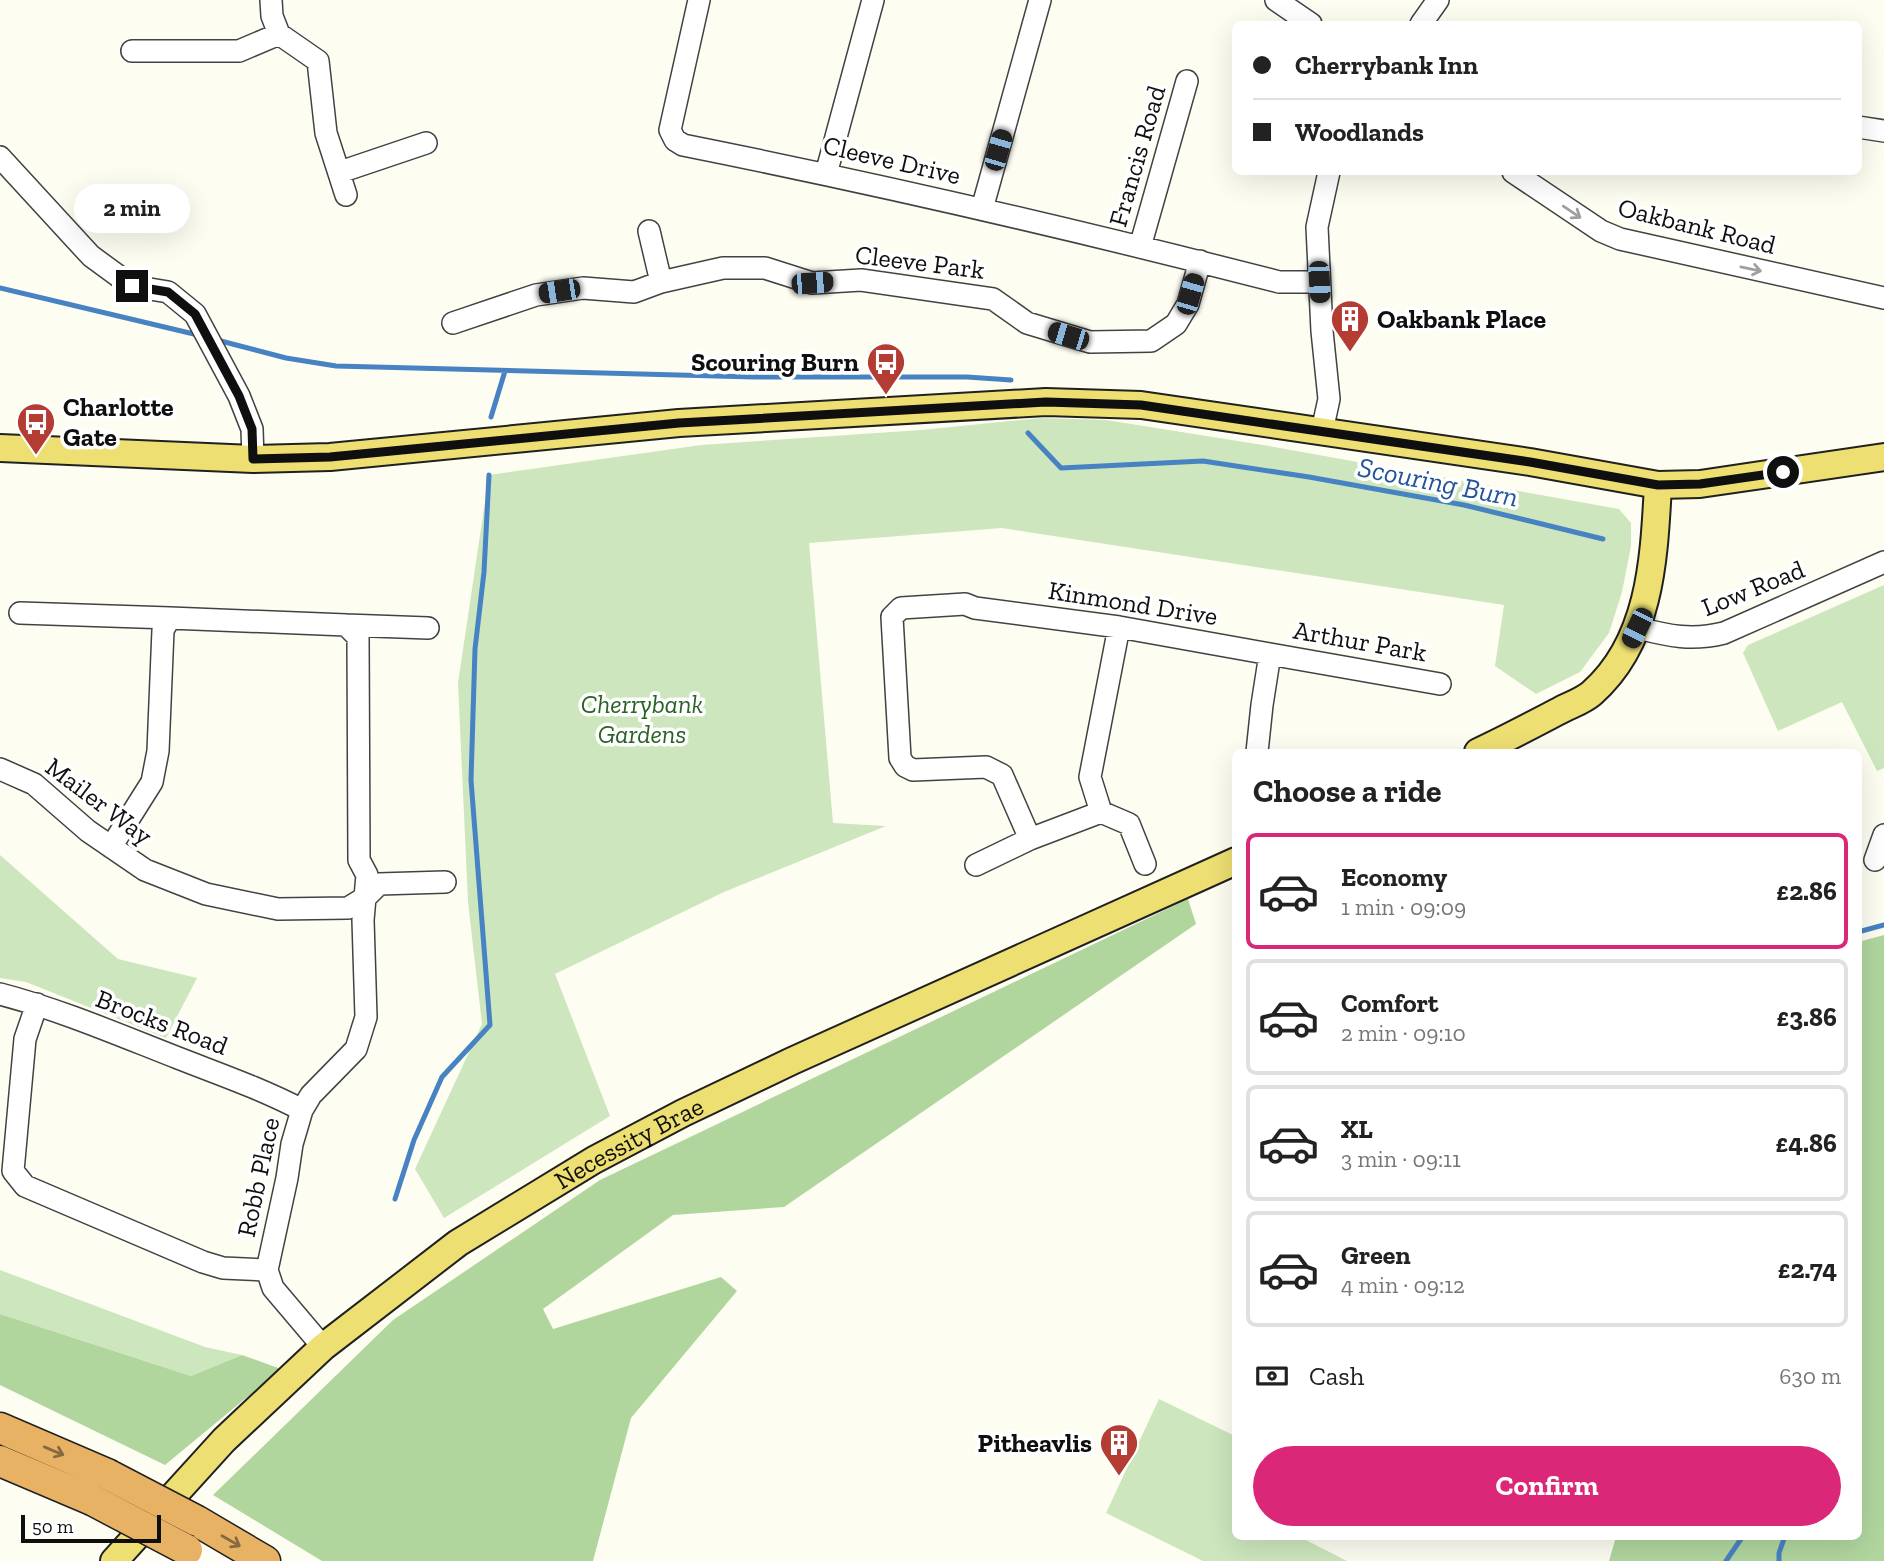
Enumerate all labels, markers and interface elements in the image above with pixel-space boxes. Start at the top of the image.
text: Cherrybank Inn [1295,49,1478,81]
street label: Francis Road [1102,82,1172,230]
text: Woodlands [1295,116,1424,148]
car [983,127,1014,173]
street label: Cleeve Drive [820,129,964,191]
callout: 2 min [74,184,190,233]
street label: Oakbank Road [1615,191,1779,261]
text: 2 min [103,194,161,222]
one-way arrow [1562,205,1581,219]
street label: Cleeve Park [853,238,987,286]
car [1308,260,1331,304]
one-way arrow [1739,263,1762,277]
route end [116,270,148,302]
car [791,271,834,295]
car [1175,271,1206,317]
car [537,277,582,305]
building icon: Oakbank Place [1329,298,1371,353]
place label: Oakbank Place [1377,303,1547,335]
car [1045,320,1092,352]
bus stop icon: Scouring Burn [865,341,907,396]
place label: Scouring Burn [691,346,860,378]
place label: Charlotte Gate [63,391,174,453]
bus stop icon: Charlotte Gate [15,401,57,456]
water label: Scouring Burn [1355,450,1521,514]
route start [1767,456,1799,488]
street label: Low Road [1697,553,1809,623]
street label: Kinmond Drive [1046,574,1220,632]
car [1619,605,1656,651]
street label: Arthur Park [1291,614,1430,669]
park label: Cherrybank Gardens [581,688,703,750]
street label: Mailer Way [39,750,159,852]
text: Choose a ride [1253,772,1441,810]
icon: car [1257,860,1320,923]
text: Economy [1341,861,1447,893]
text: £2.86 [1776,875,1837,907]
text: 1 min · 09:09 [1341,893,1466,921]
street label: Brocks Road [92,982,232,1062]
icon: car [1257,986,1320,1049]
text: Comfort [1341,987,1438,1019]
text: £3.86 [1776,1001,1837,1033]
text: 2 min · 09:10 [1341,1019,1466,1047]
street label: Necessity Brae [549,1090,709,1196]
icon: car [1257,1112,1320,1175]
text: XL [1341,1113,1373,1145]
street label: Robb Place [230,1114,286,1240]
text: £4.86 [1775,1127,1837,1159]
text: 3 min · 09:11 [1341,1145,1461,1173]
icon: car [1257,1238,1320,1301]
text: Green [1341,1239,1411,1271]
text: £2.74 [1778,1253,1837,1285]
text: 4 min · 09:12 [1341,1271,1465,1299]
icon: cash [1253,1357,1291,1395]
text: Cash [1309,1360,1364,1392]
text: 630 m [1779,1362,1841,1390]
building icon: Pitheavlis [1098,1422,1140,1477]
place label: Pitheavlis [978,1427,1092,1459]
one-way arrow [42,1445,64,1458]
button: Confirm [1253,1446,1841,1526]
scale bar [21,1512,161,1544]
text: 50 m [32,1515,73,1538]
one-way arrow [221,1534,241,1548]

